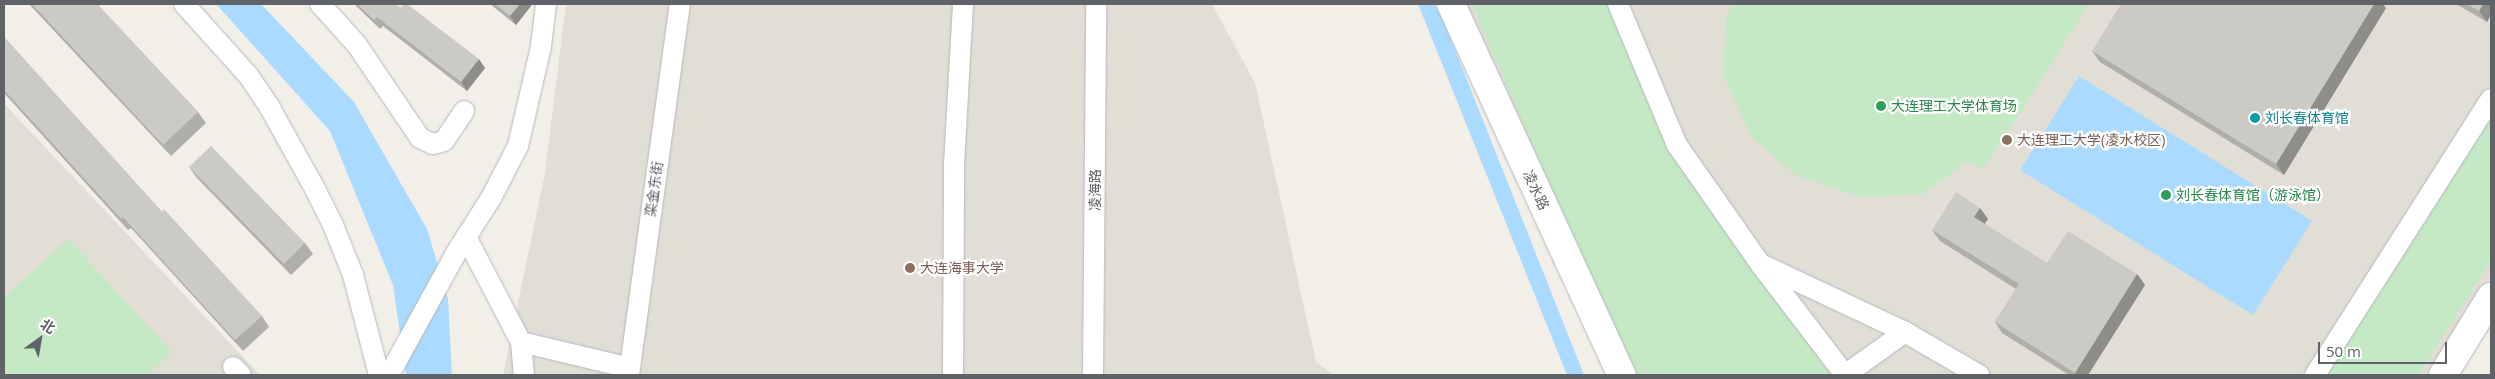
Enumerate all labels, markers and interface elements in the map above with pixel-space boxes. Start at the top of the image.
place label: 大连理工大学体育场 [1891,98,2017,114]
marker: 大连理工大学体育场 [1875,100,1887,112]
place label: 刘长春体育馆 [2265,110,2349,126]
marker: 刘长春体育馆 [2249,112,2261,124]
place label: 大连理工大学(凌水校区) [2017,132,2165,148]
marker: 大连理工大学(凌水校区) [2001,134,2013,146]
street label: 栾金东街 [642,160,666,218]
street label: 凌水路 [1520,167,1552,213]
street label: 凌海路 [1087,169,1103,211]
place label: 刘长春体育馆（游泳馆） [2176,187,2330,203]
marker: 刘长春体育馆（游泳馆） [2160,189,2172,201]
place label: 大连海事大学 [920,260,1004,276]
marker: 大连海事大学 [904,262,916,274]
north arrow [15,314,65,364]
text: 北 [37,314,59,338]
scale bar [2320,332,2449,364]
text: 50 m [2326,341,2361,361]

